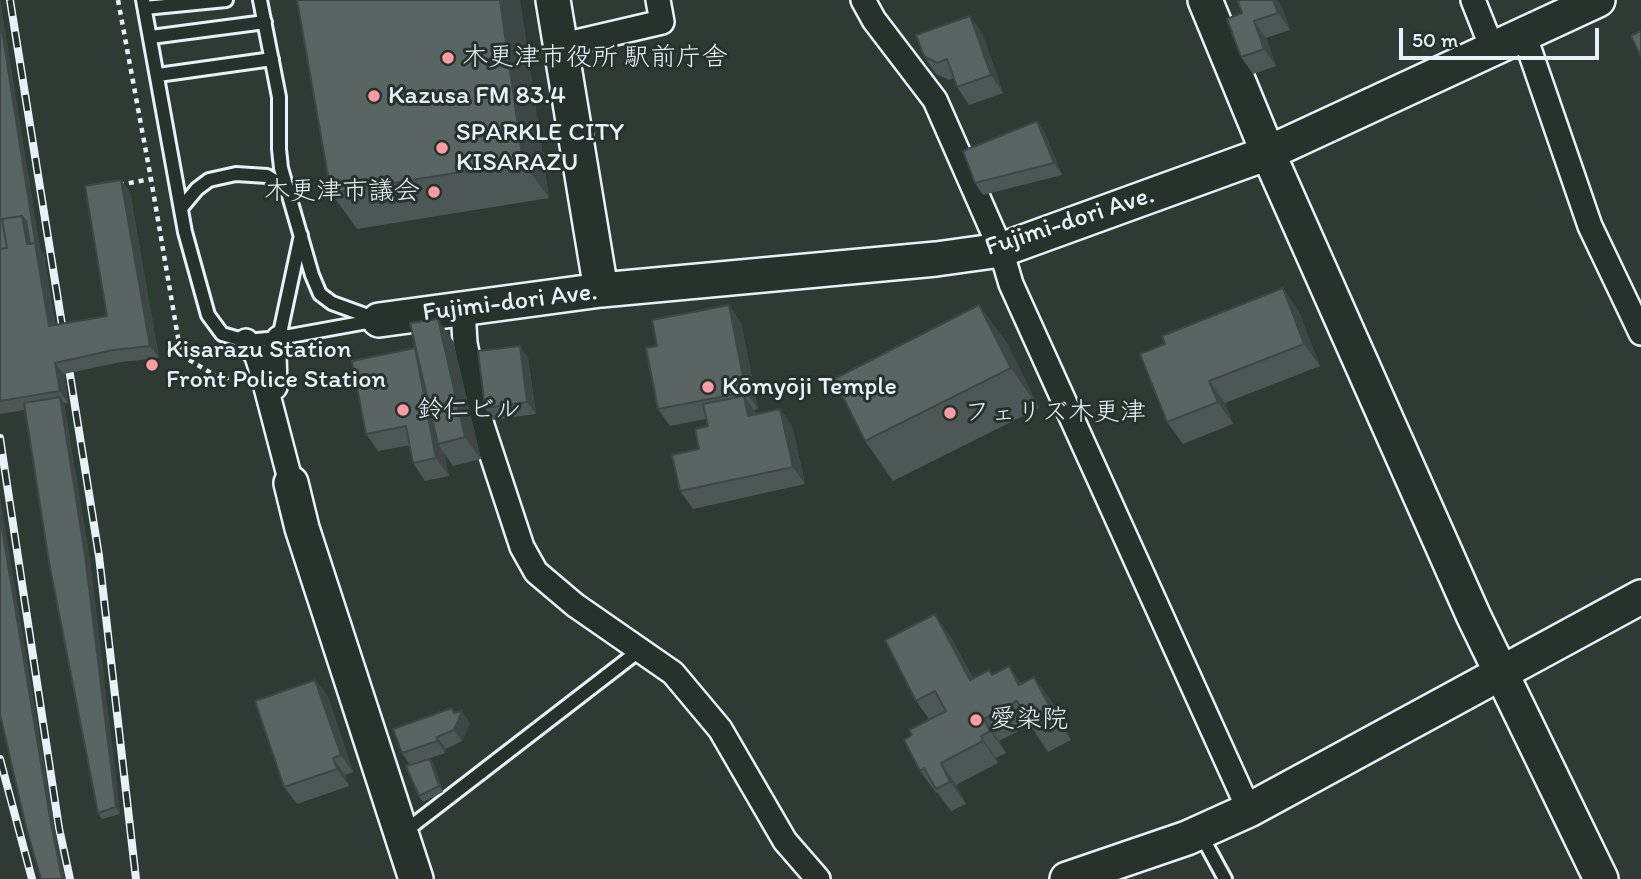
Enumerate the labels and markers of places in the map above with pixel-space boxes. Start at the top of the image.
place label: 木更津市役所 駅前庁舎 [462,42,728,74]
marker: 木更津市役所 駅前庁舎 [440,50,456,66]
place label: Kazusa FM 83.4 [388,80,566,112]
marker: Kazusa FM 83.4 [366,88,382,104]
place label: SPARKLE CITY KISARAZU [456,117,624,178]
marker: SPARKLE CITY KISARAZU [434,140,450,156]
place label: 木更津市議会 [264,176,420,208]
marker: 木更津市議会 [426,184,442,200]
place label: Kisarazu Station Front Police Station [166,334,386,396]
marker: Kisarazu Station Front Police Station [144,357,160,373]
place label: Kōmyōji Temple [722,371,897,403]
marker: Kōmyōji Temple [700,379,716,395]
place label: 鈴仁ビル [417,394,521,426]
place label: フェリズ木更津 [964,397,1146,429]
marker: 鈴仁ビル [395,402,411,418]
marker: フェリズ木更津 [942,405,958,421]
place label: 愛染院 [990,704,1068,736]
marker: 愛染院 [968,712,984,728]

